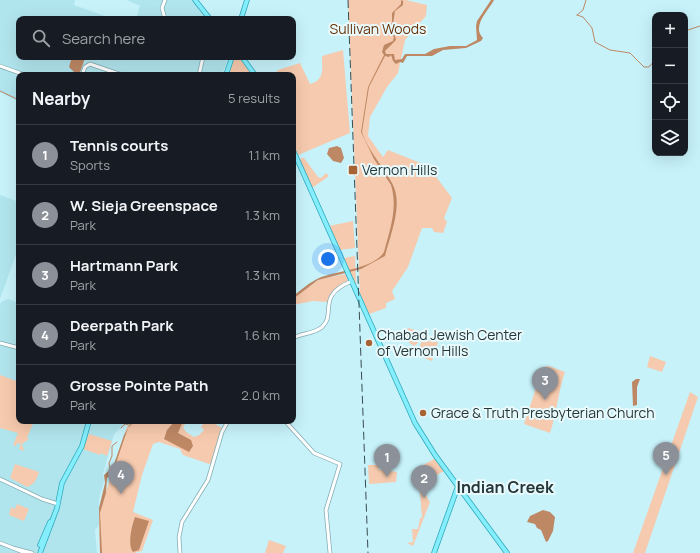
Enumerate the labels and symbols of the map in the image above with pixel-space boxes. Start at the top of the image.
park label: Sullivan Woods [330,19,426,38]
place label: Vernon Hills [362,160,437,179]
marker: Vernon Hills [347,164,359,176]
your location [318,249,338,269]
place label: Chabad Jewish Center of Vernon Hills [377,325,522,360]
marker: Chabad Jewish Center of Vernon Hills [364,338,374,348]
pin: 3 [532,367,558,400]
place label: Grace & Truth Presbyterian Church [431,403,655,422]
marker: Grace & Truth Presbyterian Church [418,408,428,418]
pin: 5 [653,442,679,475]
pin: 1 [374,444,400,477]
pin: 4 [108,461,134,494]
pin: 2 [411,465,437,498]
district label: Indian Creek [456,476,554,498]

